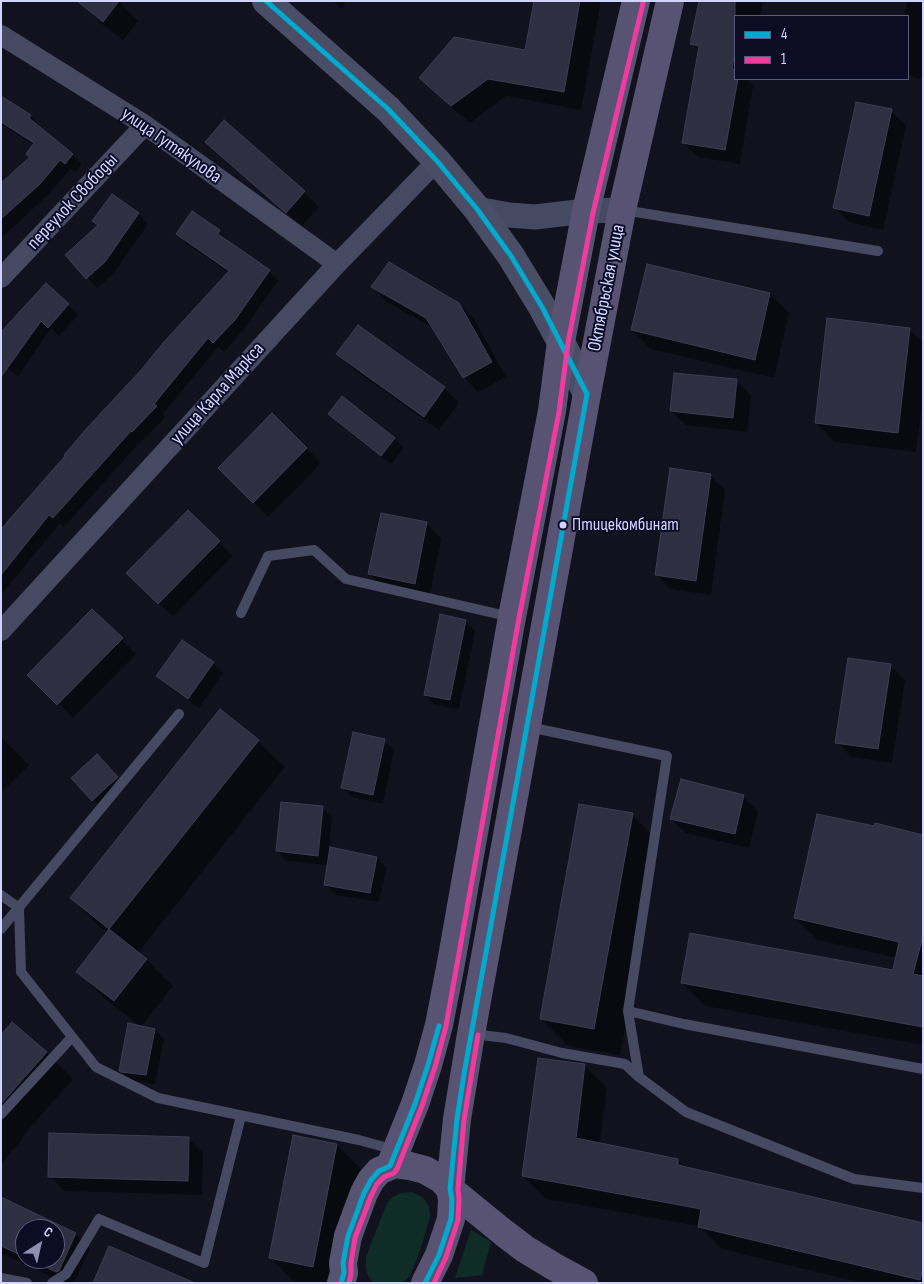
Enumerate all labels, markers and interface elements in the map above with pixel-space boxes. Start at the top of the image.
legend [734,15,909,80]
text: 4 [781,25,787,44]
text: 1 [781,50,786,69]
street label: улица Гутякулова [117,103,225,189]
street label: переулок Свободы [23,149,123,255]
street label: Октябрьская улица [584,223,630,353]
street label: улица Карла Маркса [166,338,270,450]
place label: Птицекомбинат [572,514,679,536]
marker: Птицекомбинат [558,520,568,530]
north arrow [15,1219,65,1269]
text: С [40,1223,56,1241]

